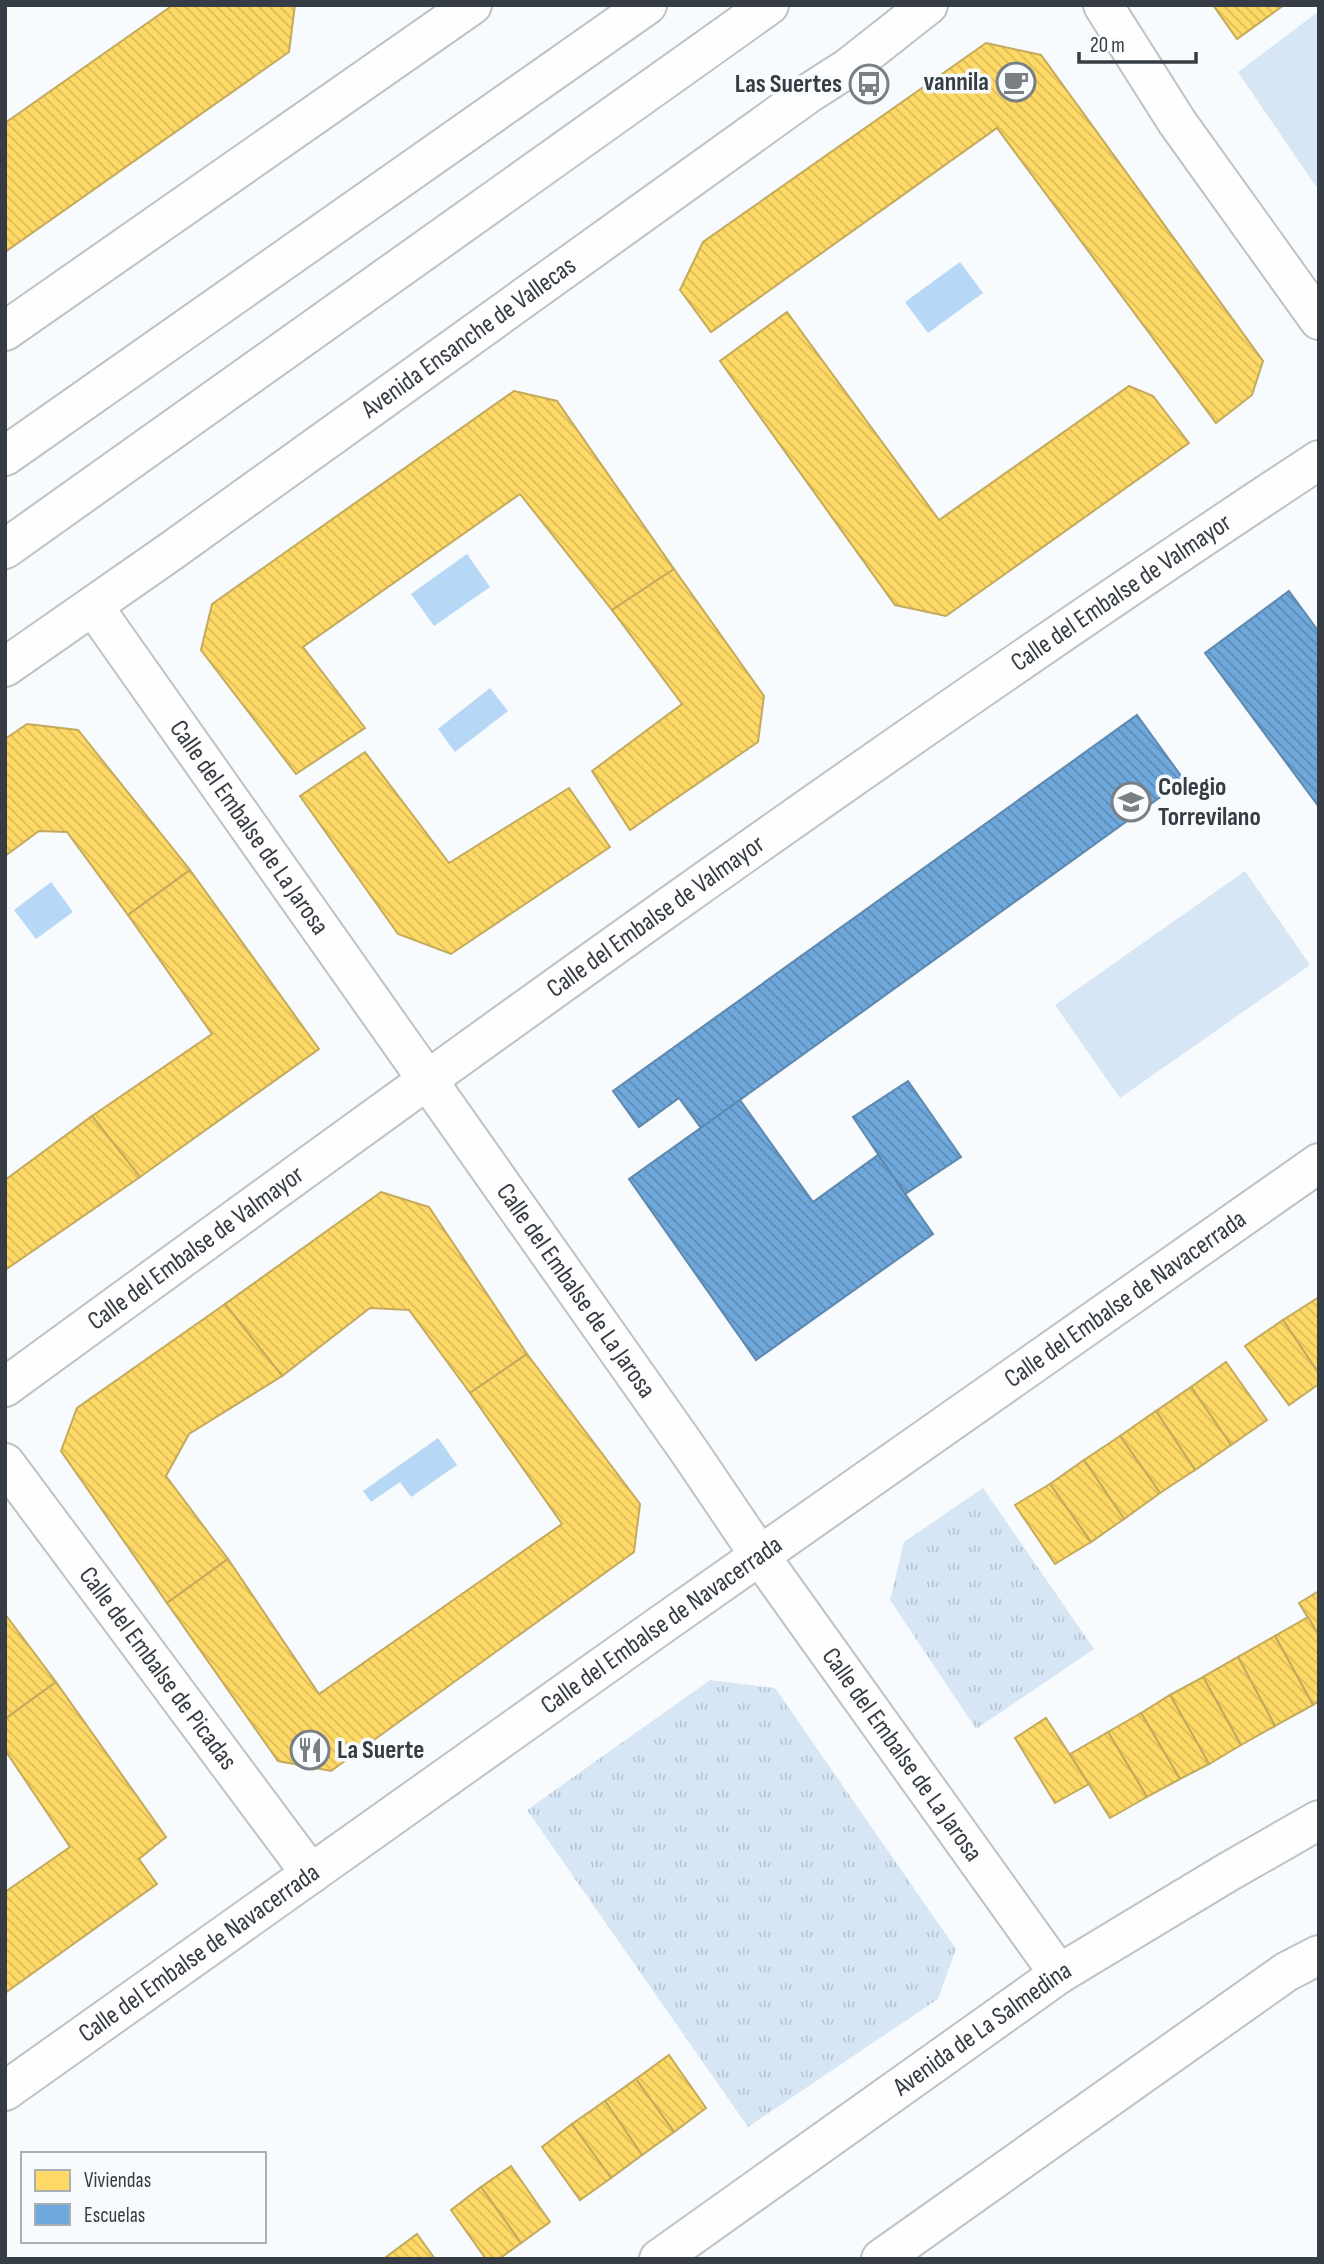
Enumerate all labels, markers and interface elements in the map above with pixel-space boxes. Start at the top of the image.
scale bar [1079,21,1196,65]
text: 20 m [1090,33,1125,58]
cafe icon: vannila [995,61,1037,103]
bus stop icon: Las Suertes [848,63,890,105]
place label: vannila [924,67,989,98]
place label: Las Suertes [735,69,842,100]
street label: Avenida Ensanche de Vallecas [355,250,582,425]
street label: Calle del Embalse de Valmayor [1005,507,1238,678]
street label: Calle del Embalse de La Jarosa [163,714,335,941]
place label: Colegio Torrevilano [1158,772,1261,833]
school or university icon: Colegio Torrevilano [1110,781,1152,823]
street label: Calle del Embalse de Valmayor [541,828,771,1004]
street label: Calle del Embalse de Valmayor [82,1159,310,1337]
street label: Calle del Embalse de La Jarosa [490,1178,662,1404]
street label: Calle del Embalse de Navacerrada [998,1204,1252,1394]
street label: Calle del Embalse de Navacerrada [535,1529,788,1721]
street label: Calle del Embalse de Picadas [72,1561,244,1776]
street label: Calle del Embalse de La Jarosa [815,1642,989,1868]
restaurant icon: La Suerte [289,1729,331,1771]
place label: La Suerte [337,1735,424,1766]
street label: Calle del Embalse de Navacerrada [73,1857,325,2049]
street label: Avenida de La Salmedina [886,1955,1077,2103]
legend [21,2152,266,2243]
text: Viviendas [84,2168,151,2193]
text: Escuelas [84,2203,145,2228]

